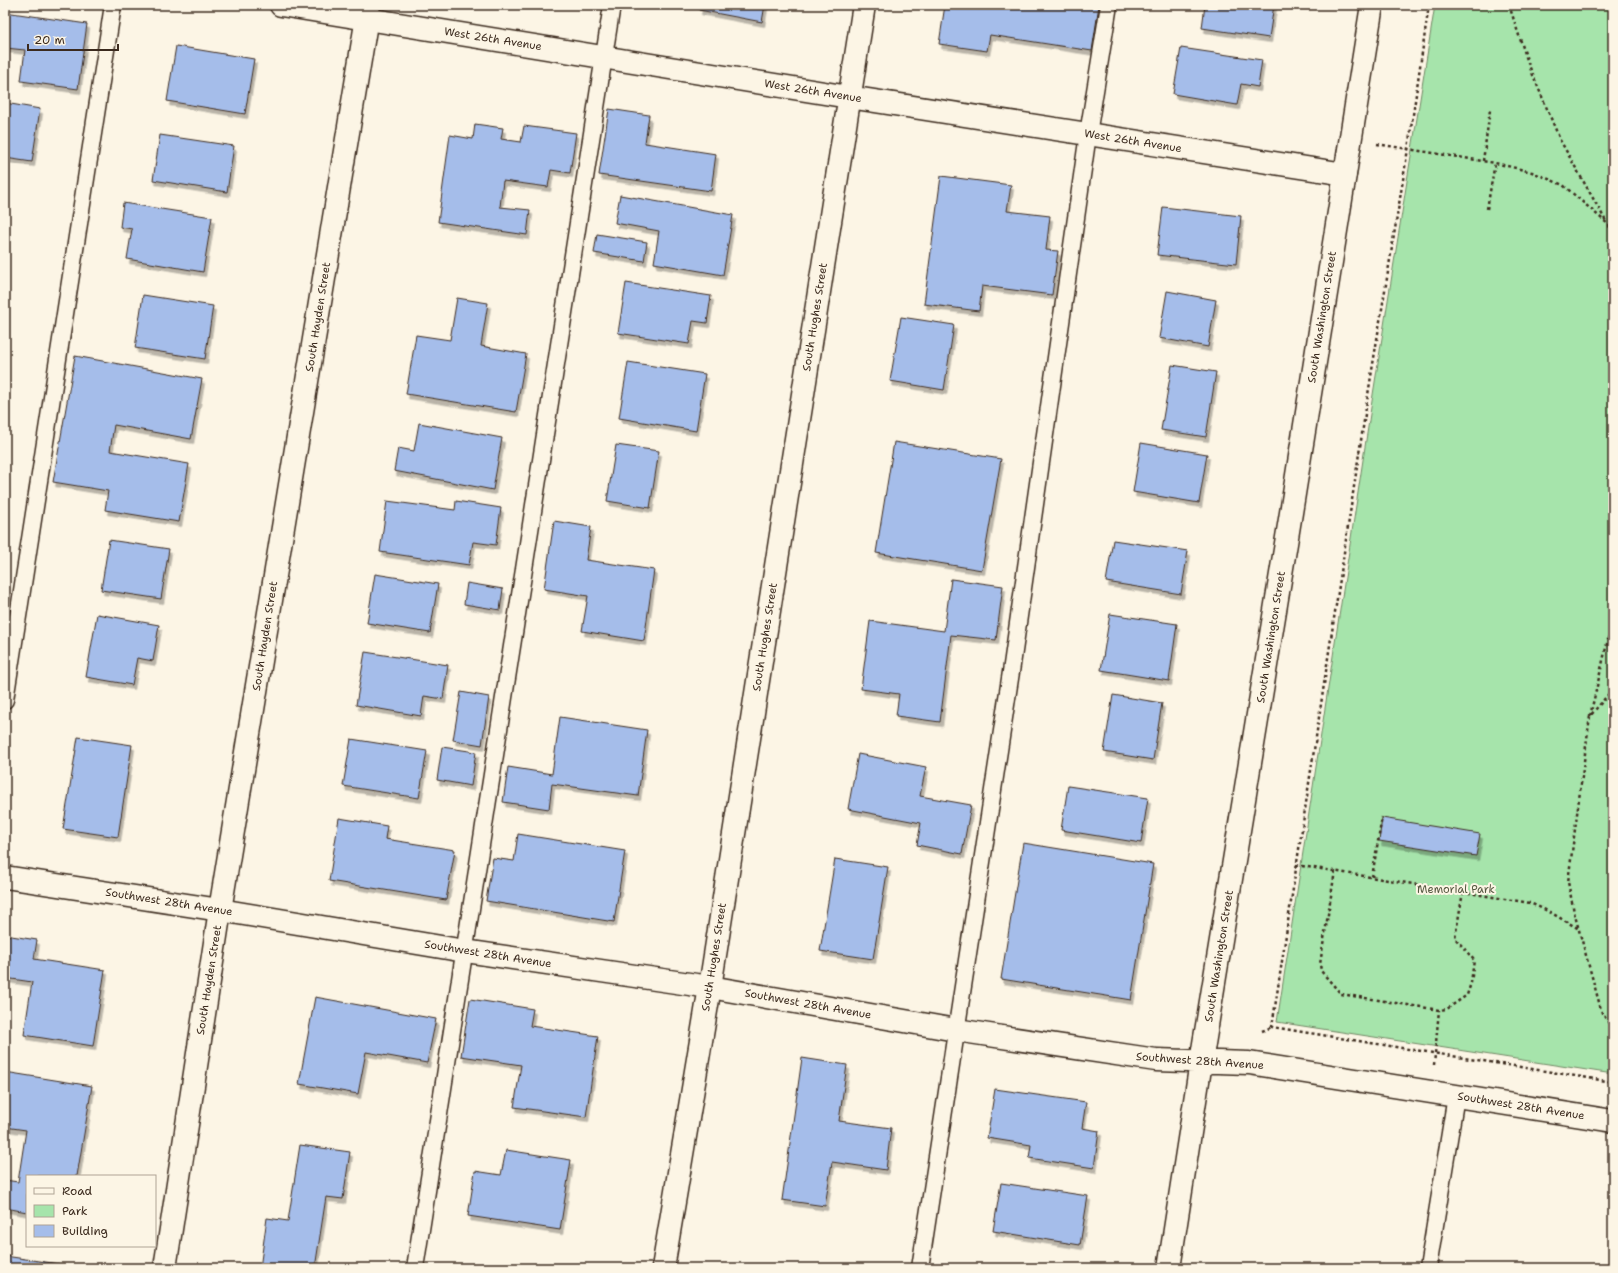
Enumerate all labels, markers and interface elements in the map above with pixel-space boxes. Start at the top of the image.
street label: West 26th Avenue [443,24,543,54]
scale bar [28,26,118,52]
text: 20 m [34,32,65,48]
street label: West 26th Avenue [763,76,863,106]
street label: West 26th Avenue [1083,126,1183,156]
street label: South Washington Street [1304,250,1340,384]
street label: South Hayden Street [302,261,334,373]
street label: South Hughes Street [799,262,831,372]
street label: South Washington Street [1253,570,1289,704]
street label: South Hayden Street [249,580,281,692]
street label: South Hughes Street [749,582,781,692]
park label: Memorial Park [1417,882,1495,897]
street label: Southwest 28th Avenue [104,885,234,919]
street label: South Washington Street [1201,889,1237,1023]
street label: South Hughes Street [698,902,730,1012]
street label: South Hayden Street [193,924,225,1036]
street label: Southwest 28th Avenue [423,937,553,971]
street label: Southwest 28th Avenue [743,985,873,1023]
street label: Southwest 28th Avenue [1135,1049,1265,1073]
street label: Southwest 28th Avenue [1456,1089,1586,1123]
legend [26,1175,156,1247]
text: Road [62,1183,93,1199]
text: Park [62,1203,88,1219]
text: Building [62,1223,108,1239]

